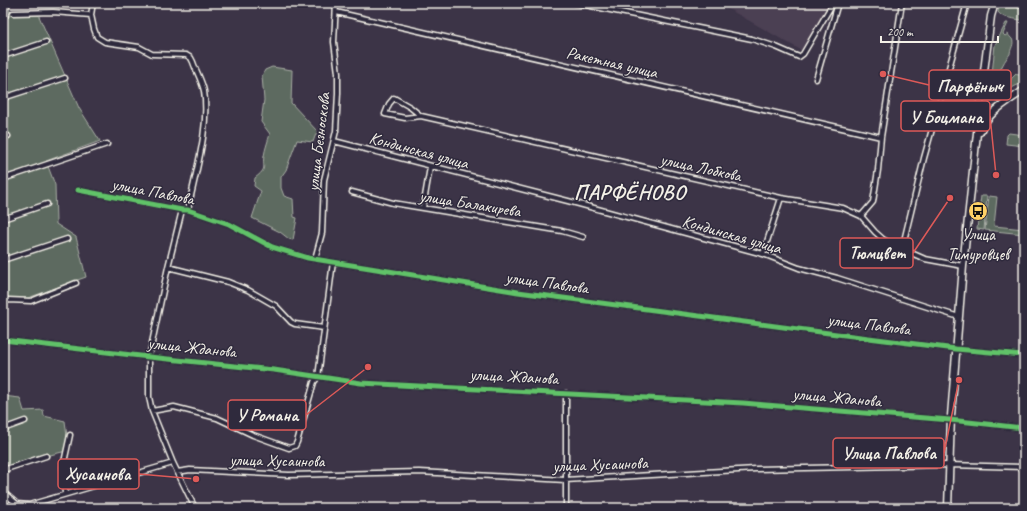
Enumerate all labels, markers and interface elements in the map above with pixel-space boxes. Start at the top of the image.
scale bar [881,18,998,44]
text: 200 m [887,24,914,40]
street label: Ракетная улица [564,42,661,84]
callout: Парфёныч [929,70,1011,100]
text: Парфёныч [937,75,1006,97]
street label: улица Безноскова [302,90,335,194]
callout: У Боцмана [901,101,990,131]
text: У Боцмана [909,106,985,128]
street label: Кондинская улица [367,127,472,174]
street label: улица Лобкова [658,148,745,187]
street label: улица Павлова [109,173,198,210]
district label: ПАРФЁНОВО [574,179,688,205]
street label: улица Балакирева [417,185,523,222]
bus stop icon: Улица Тимуровцев [967,200,989,222]
street label: Кондинская улица [680,210,785,259]
place label: Улица Тимуровцев [947,224,1012,265]
callout: Тюмцвет [840,238,913,268]
text: Тюмцвет [849,242,906,264]
street label: улица Павлова [503,266,592,299]
street label: улица Павлова [825,309,914,340]
street label: улица Жданова [146,332,239,363]
street label: улица Жданова [468,364,561,389]
street label: улица Жданова [791,383,884,412]
callout: У Романа [228,400,306,430]
text: У Романа [236,404,300,426]
callout: Улица Павлова [833,438,944,468]
text: Улица Павлова [842,442,937,464]
street label: улица Хусаинова [228,449,326,472]
street label: улица Хусаинова [551,452,649,477]
callout: Хусаинова [58,459,139,489]
text: Хусаинова [65,463,132,485]

